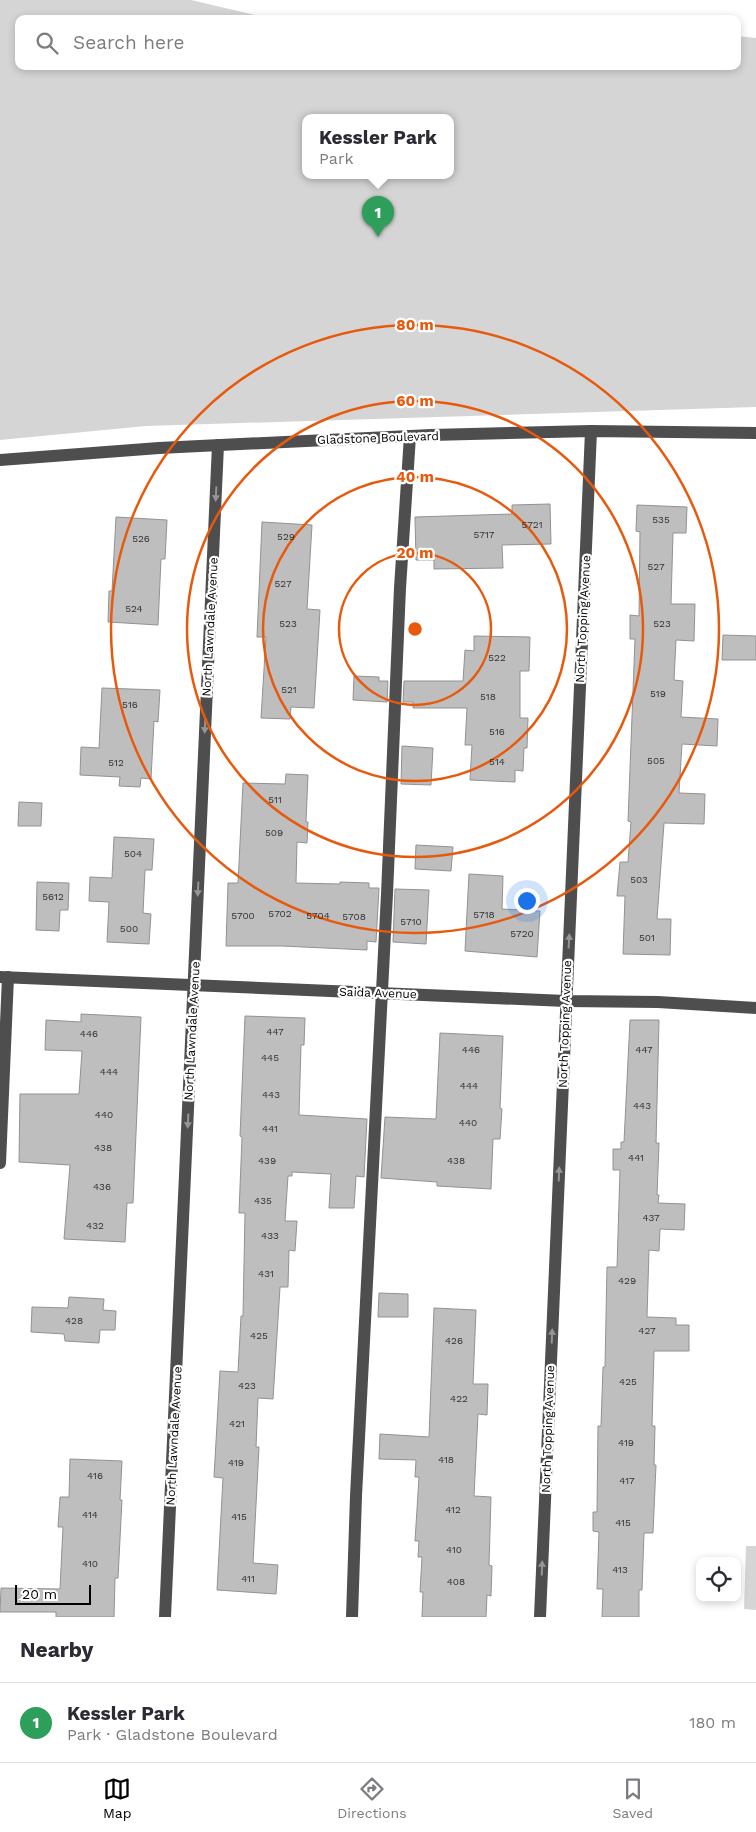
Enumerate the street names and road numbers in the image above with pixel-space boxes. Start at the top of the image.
street label: Gladstone Boulevard [317,429,439,447]
street label: North Topping Avenue [573,555,593,683]
street label: North Lawndale Avenue [199,557,221,697]
street label: North Topping Avenue [556,960,574,1088]
street label: North Lawndale Avenue [181,961,203,1101]
street label: Saida Avenue [339,985,417,1001]
street label: North Topping Avenue [539,1365,557,1493]
street label: North Lawndale Avenue [163,1366,185,1506]

